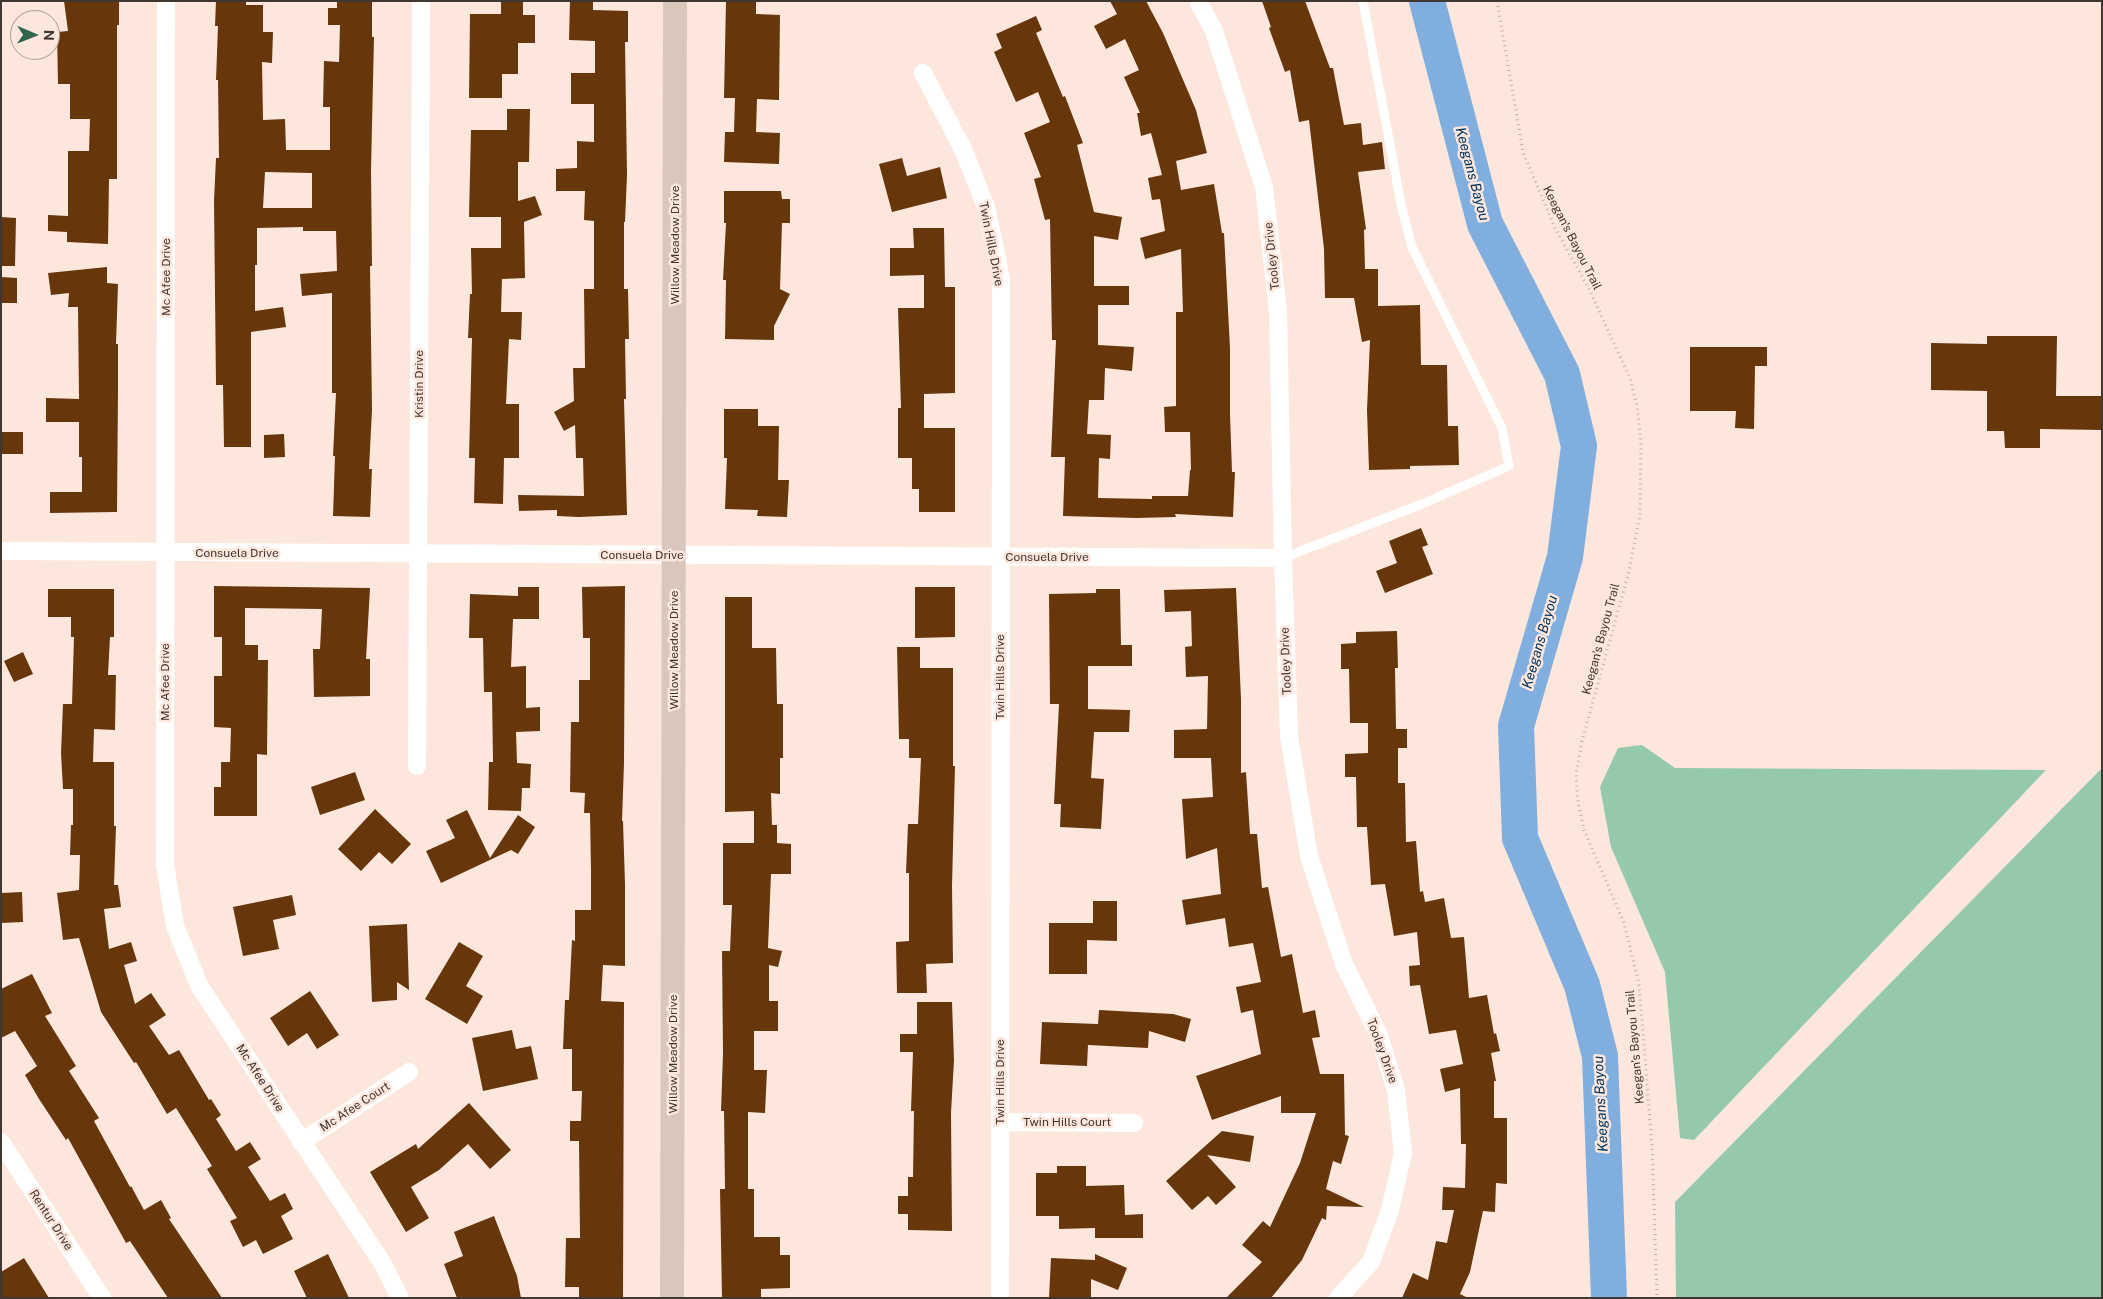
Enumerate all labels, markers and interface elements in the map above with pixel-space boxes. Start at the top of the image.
north arrow [10,10,60,60]
text: N [41,30,57,41]
water label: Keegans Bayou [1451,125,1493,223]
street label: Keegan's Bayou Trail [1540,184,1604,292]
street label: Willow Meadow Drive [668,185,682,305]
street label: Twin Hills Drive [976,201,1006,287]
street label: Tooley Drive [1261,221,1283,291]
street label: Mc Afee Drive [159,238,173,316]
street label: Kristin Drive [412,350,426,418]
street label: Consuela Drive [195,546,279,560]
street label: Consuela Drive [600,548,684,562]
street label: Consuela Drive [1005,550,1089,564]
street label: Keegan's Bayou Trail [1579,582,1623,696]
street label: Willow Meadow Drive [667,590,681,710]
water label: Keegans Bayou [1519,593,1561,691]
street label: Tooley Drive [1278,627,1294,695]
street label: Twin Hills Drive [993,634,1007,720]
street label: Mc Afee Drive [158,643,172,721]
street label: Keegan's Bayou Trail [1623,989,1647,1105]
street label: Willow Meadow Drive [666,994,680,1114]
street label: Tooley Drive [1364,1017,1400,1085]
street label: Twin Hills Drive [993,1039,1007,1125]
street label: Mc Afee Drive [233,1041,287,1115]
water label: Keegans Bayou [1590,1056,1612,1152]
street label: Mc Afee Court [317,1079,393,1135]
street label: Twin Hills Court [1023,1115,1111,1129]
street label: Rentur Drive [26,1187,76,1253]

